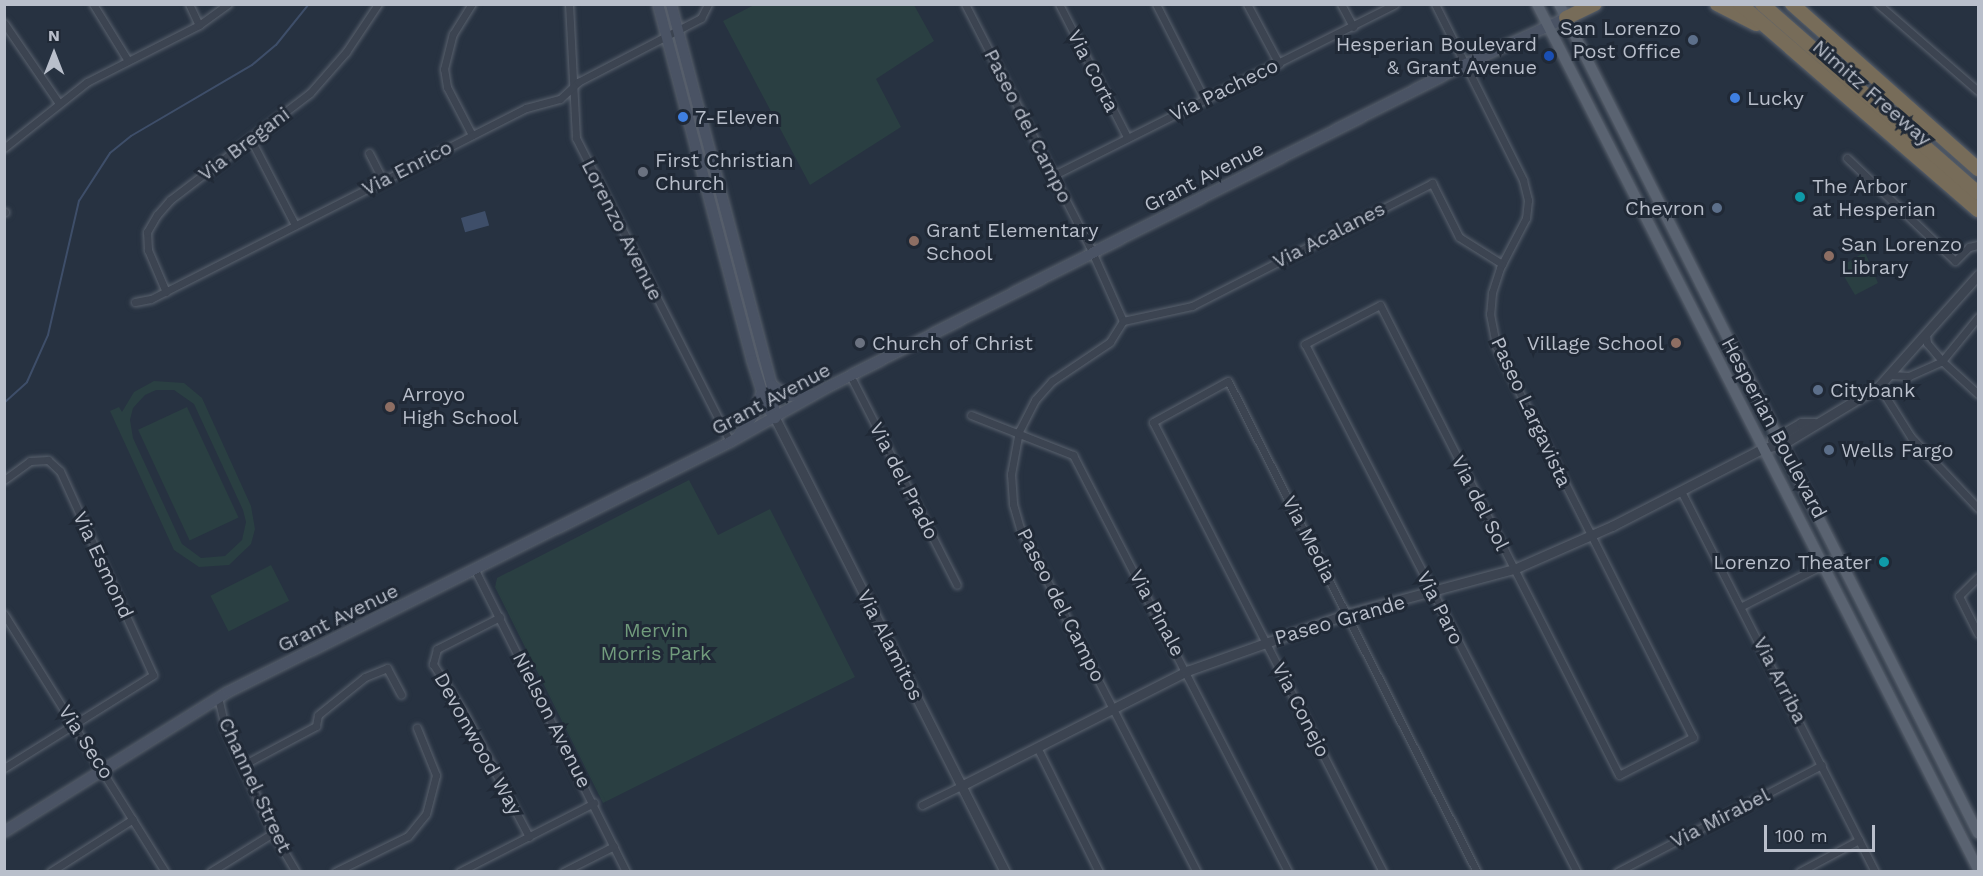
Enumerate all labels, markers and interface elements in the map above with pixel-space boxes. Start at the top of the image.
place label: San Lorenzo Post Office [1560,16,1681,63]
north arrow [24,24,84,84]
text: N [48,26,60,45]
street label: Via Corta [1062,26,1124,116]
place label: Hesperian Boulevard & Grant Avenue [1336,33,1537,80]
marker: San Lorenzo Post Office [1686,33,1700,47]
street label: Nimitz Freeway [1808,35,1936,151]
street label: Paseo del Campo [979,45,1077,207]
marker: Hesperian Boulevard & Grant Avenue [1542,49,1556,63]
street label: Via Pacheco [1166,53,1282,127]
place label: Lucky [1747,86,1804,110]
marker: Lucky [1728,91,1742,105]
street label: Via Bregani [193,102,295,186]
place label: 7-Eleven [695,105,780,129]
marker: 7-Eleven [676,110,690,124]
street label: Via Enrico [358,135,456,201]
street label: Grant Avenue [1140,136,1268,218]
place label: First Christian Church [655,148,794,195]
street label: Lorenzo Avenue [576,155,668,305]
marker: First Christian Church [636,165,650,179]
place label: The Arbor at Hesperian [1812,174,1936,221]
marker: The Arbor at Hesperian [1793,190,1807,204]
street label: Via Acalanes [1268,196,1390,274]
place label: Chevron [1625,196,1705,220]
marker: Chevron [1710,201,1724,215]
place label: Grant Elementary School [926,218,1099,265]
place label: San Lorenzo Library [1841,232,1962,279]
marker: Grant Elementary School [907,234,921,248]
marker: San Lorenzo Library [1822,249,1836,263]
place label: Church of Christ [872,331,1034,355]
place label: Village School [1527,331,1664,355]
street label: Paseo Largavista [1486,333,1576,491]
street label: Hesperian Boulevard [1716,333,1832,523]
marker: Church of Christ [853,336,867,350]
marker: Village School [1669,336,1683,350]
street label: Grant Avenue [707,357,835,441]
place label: Citybank [1830,378,1915,402]
place label: Arroyo High School [402,383,518,430]
marker: Citybank [1811,383,1825,397]
marker: Arroyo High School [383,400,397,414]
street label: Via del Prado [864,418,944,544]
place label: Wells Fargo [1841,438,1953,462]
marker: Wells Fargo [1822,443,1836,457]
street label: Via del Sol [1446,451,1514,555]
street label: Via Media [1277,492,1341,586]
street label: Via Esmond [68,507,138,623]
street label: Paseo del Campo [1012,524,1110,686]
place label: Lorenzo Theater [1713,550,1872,574]
marker: Lorenzo Theater [1877,555,1891,569]
street label: Via Pinale [1124,565,1190,661]
street label: Via Paro [1411,567,1469,649]
street label: Grant Avenue [273,578,403,658]
street label: Via Alamitos [852,585,928,705]
street label: Paseo Grande [1272,590,1408,650]
park label: Mervin Morris Park [601,618,711,665]
street label: Via Arriba [1748,632,1812,728]
street label: Nielson Avenue [507,648,597,792]
street label: Via Conejo [1267,658,1335,762]
street label: Devonwood Way [429,668,527,820]
street label: Via Seco [53,700,119,784]
street label: Channel Street [213,713,297,857]
street label: Via Mirabel [1666,783,1774,853]
scale bar [1767,813,1878,851]
text: 100 m [1775,825,1828,846]

